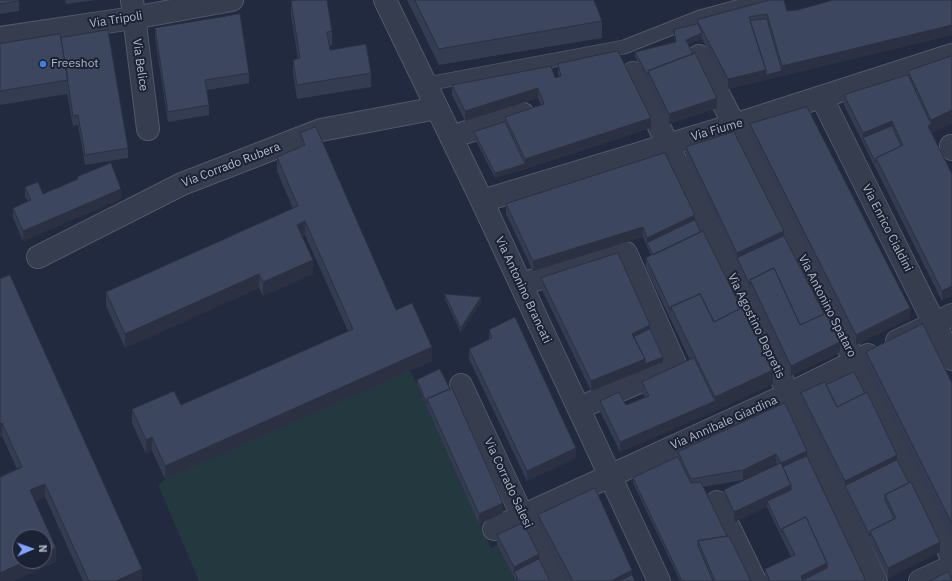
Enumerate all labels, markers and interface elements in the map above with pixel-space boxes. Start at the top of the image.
street label: Via Tripoli [89,9,143,31]
street label: Via Belice [129,38,151,92]
place label: Freeshot [51,57,99,71]
marker: Freeshot [38,59,48,69]
street label: Via Fiume [689,116,745,144]
street label: Via Corrado Rubera [180,140,282,190]
street label: Via Enrico Cialdini [859,182,915,274]
street label: Via Antonino Brancati [492,234,554,346]
street label: Via Antonino Spataro [795,252,859,360]
street label: Via Agostino Depretis [724,271,788,381]
street label: Via Annibale Giardina [668,393,780,453]
street label: Via Corrado Salesi [481,436,535,530]
north arrow [12,529,52,569]
text: N [36,544,50,553]

